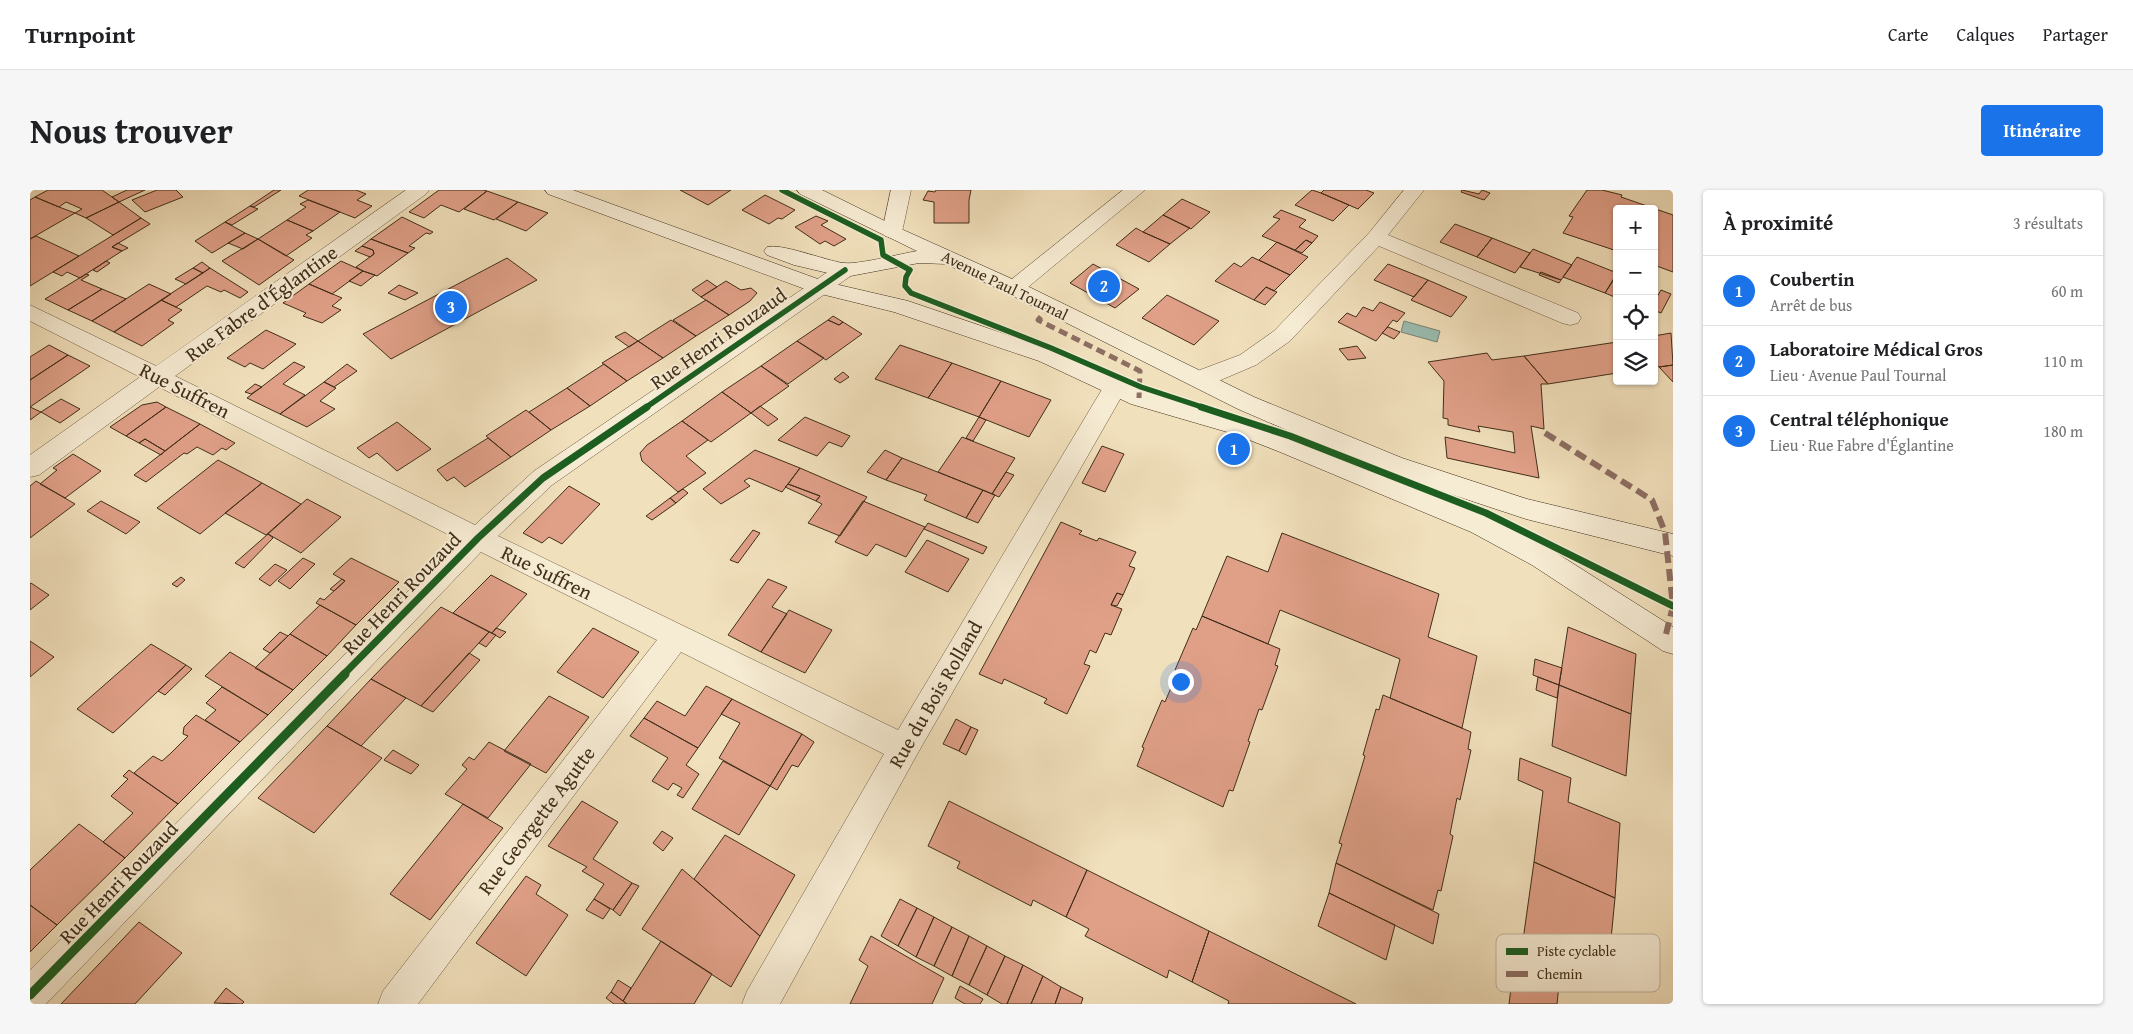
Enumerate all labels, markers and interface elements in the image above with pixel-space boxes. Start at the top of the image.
text: Turnpoint [25,17,135,52]
text: Carte [1888,21,1929,48]
text: Calques [1957,21,2015,48]
text: Partager [2043,21,2108,48]
text: Nous trouver [30,105,233,156]
button: Itinéraire [1981,105,2103,156]
map controls [1613,205,1658,385]
button: + [1613,205,1658,250]
text: À proximité [1723,207,1833,238]
text: 3 résultats [2013,211,2083,235]
street label: Rue Fabre d'Églantine [179,238,343,368]
street label: Avenue Paul Tournal [938,244,1073,326]
button: − [1613,250,1658,295]
text: Coubertin [1770,265,1855,293]
pin: 2 [1088,267,1120,305]
text: 1 [1735,279,1743,303]
text: 60 m [2051,279,2083,303]
street label: Rue Henri Rouzaud [644,280,792,396]
pin: 3 [435,288,467,326]
text: Arrêt de bus [1770,293,1852,317]
button: locate [1613,295,1658,340]
text: Laboratoire Médical Gros [1770,335,1983,363]
button: layers [1613,340,1658,385]
text: 2 [1735,349,1743,373]
text: 110 m [2043,349,2083,373]
street label: Rue Suffren [135,355,235,425]
text: Lieu · Avenue Paul Tournal [1770,363,1946,387]
text: Central téléphonique [1770,405,1949,433]
text: 3 [1735,419,1743,443]
text: 180 m [2043,419,2083,443]
pin: 1 [1218,430,1250,468]
text: Lieu · Rue Fabre d'Églantine [1770,433,1954,457]
street label: Rue Henri Rouzaud [335,525,467,661]
street label: Rue Suffren [497,537,597,607]
street label: Rue du Bois Rolland [881,615,989,773]
your location [1168,669,1194,695]
street label: Rue Georgette Agutte [470,740,602,900]
street label: Rue Henri Rouzaud [52,814,184,950]
legend [1496,934,1660,992]
text: Piste cyclable [1537,941,1617,961]
text: Chemin [1537,964,1582,984]

